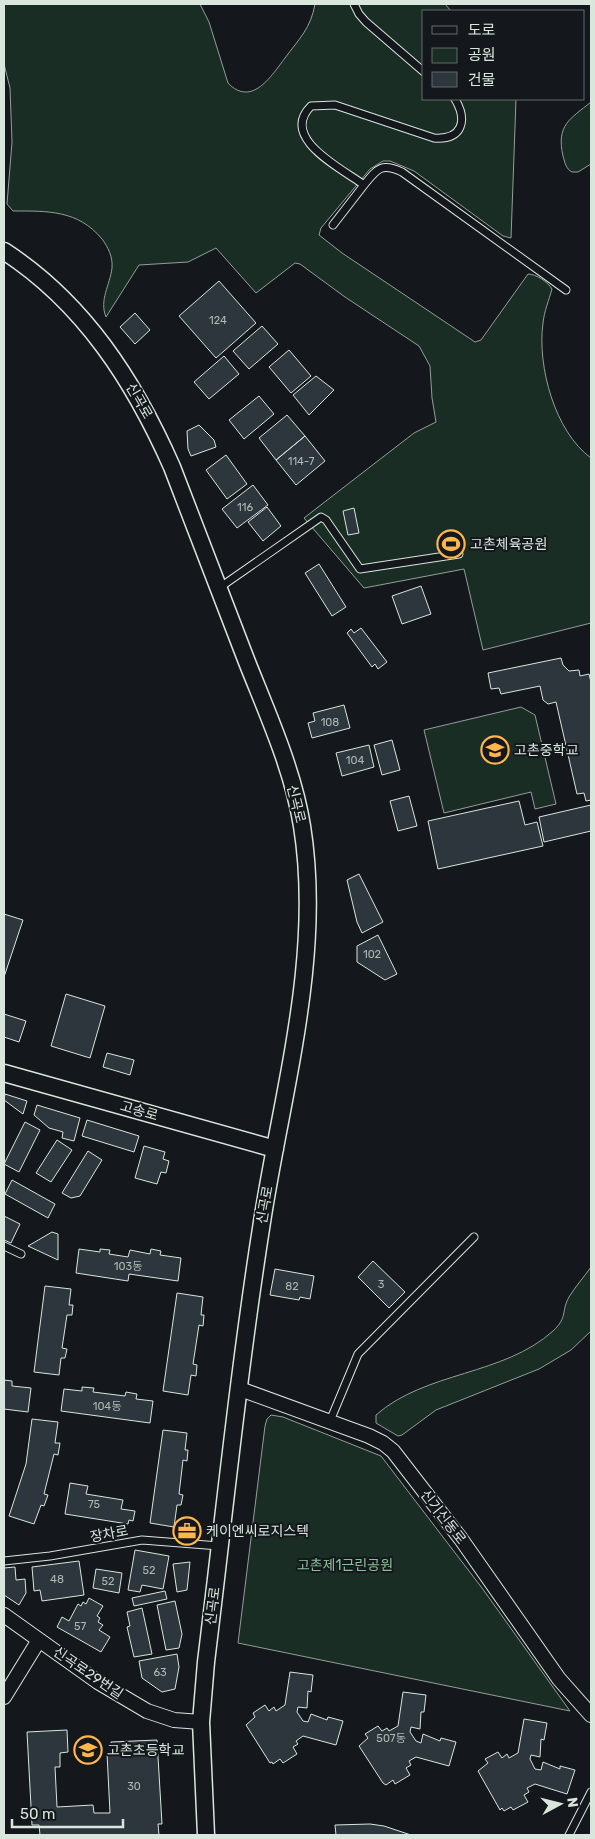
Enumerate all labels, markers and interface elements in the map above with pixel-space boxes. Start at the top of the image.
legend [422,10,585,100]
text: 도로 [468,21,496,39]
text: 공원 [468,46,496,64]
text: 건물 [468,71,496,89]
house number: 124 [209,314,227,327]
street label: 신곡로 [122,380,156,422]
house number: 114-7 [288,455,315,468]
house number: 116 [237,501,253,514]
sports icon: 고촌체육공원 [436,529,466,559]
place label: 고촌체육공원 [470,536,547,553]
house number: 108 [321,716,339,729]
school or university icon: 고촌중학교 [480,735,510,765]
place label: 고촌중학교 [514,742,579,759]
house number: 104 [346,754,364,767]
street label: 신곡로 [283,783,309,825]
house number: 102 [363,948,381,961]
street label: 고송로 [118,1098,160,1125]
street label: 신곡로 [253,1184,277,1226]
house number: 103동 [114,1260,142,1273]
house number: 3 [378,1278,385,1291]
house number: 82 [285,1280,299,1293]
house number: 104동 [93,1400,121,1413]
street label: 신기신동로 [416,1486,470,1548]
house number: 75 [88,1498,101,1511]
office icon: 케이엔씨로지스텍 [172,1516,202,1546]
street label: 장차로 [88,1522,130,1546]
place label: 케이엔씨로지스텍 [206,1523,309,1540]
park label: 고촌제1근린공원 [297,1557,393,1574]
house number: 52 [143,1564,156,1577]
house number: 48 [50,1573,64,1586]
house number: 52 [102,1575,115,1588]
street label: 신곡로 [202,1586,224,1626]
house number: 57 [74,1620,86,1633]
street label: 신곡로29번길 [50,1643,126,1703]
house number: 63 [153,1666,167,1679]
house number: 507동 [376,1732,406,1745]
school or university icon: 고촌초등학교 [73,1735,103,1765]
place label: 고촌초등학교 [107,1742,184,1759]
north arrow [535,1779,585,1829]
house number: 30 [127,1780,141,1793]
scale bar [12,1796,124,1828]
text: N [563,1796,581,1809]
text: 50 m [20,1805,55,1823]

